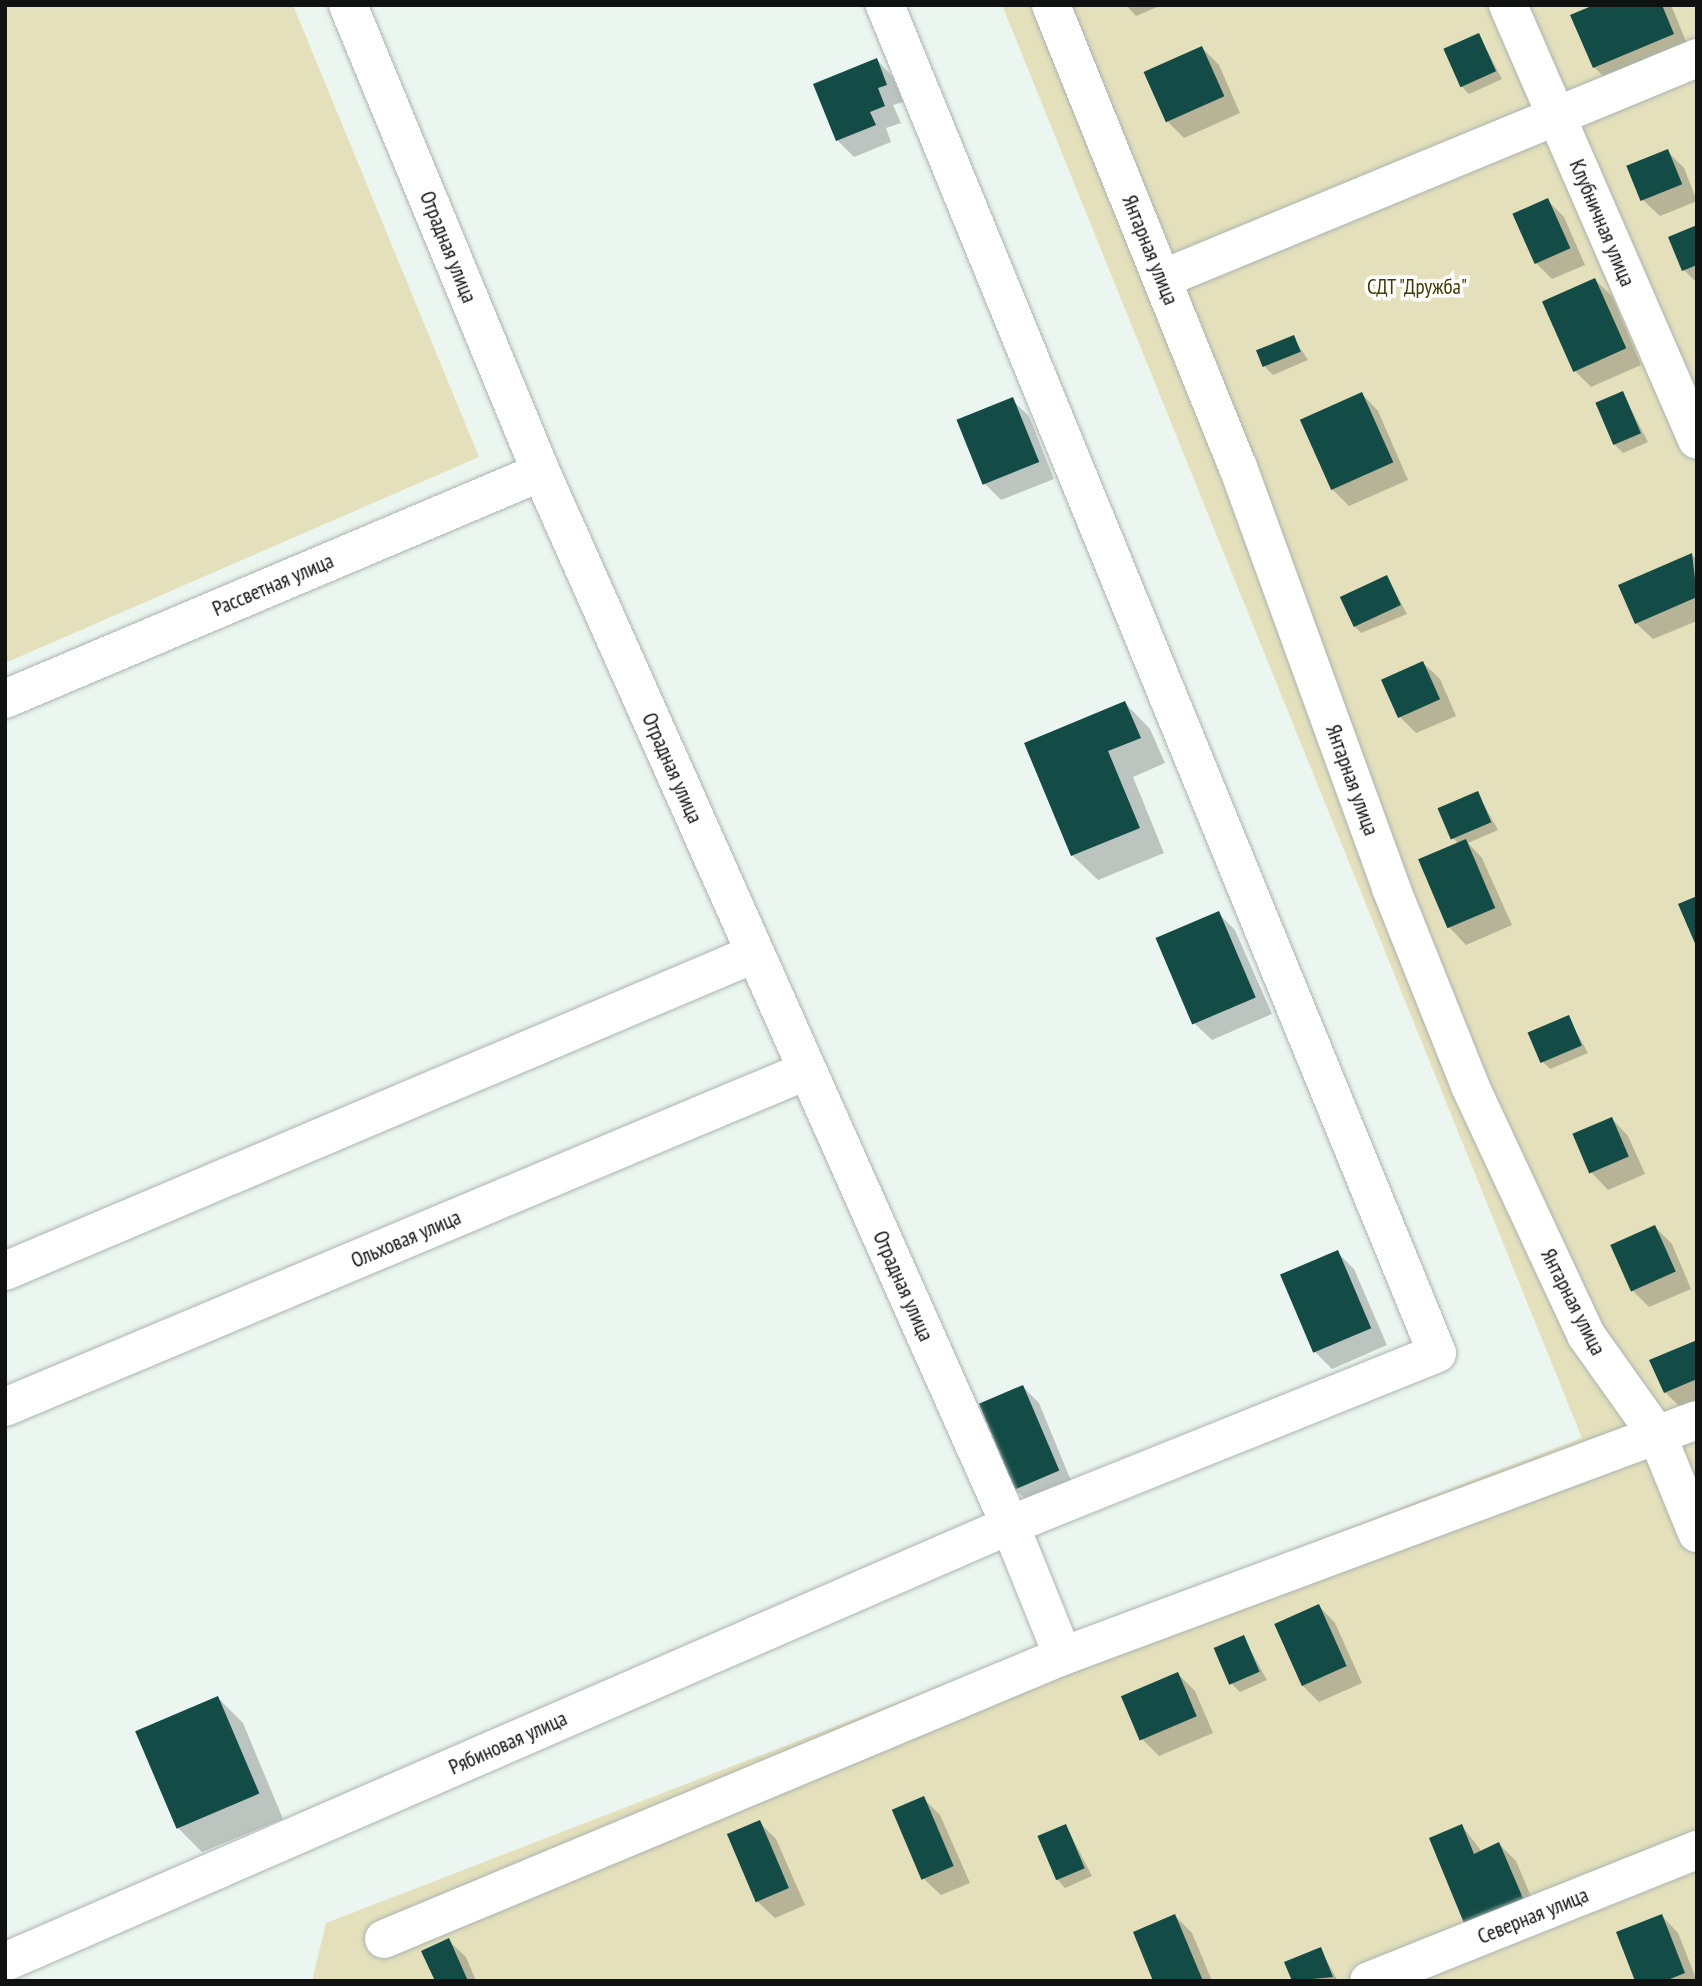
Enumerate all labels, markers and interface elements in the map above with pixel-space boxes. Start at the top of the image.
street label: Клубничная улица [1564,156,1640,290]
street label: Отрадная улица [414,187,482,307]
street label: Янтарная улица [1117,191,1183,309]
park label: СДТ "Дружба" [1366,274,1468,300]
street label: Рассветная улица [209,548,337,622]
street label: Отрадная улица [636,709,708,827]
street label: Янтарная улица [1320,721,1384,839]
street label: Ольховая улица [347,1205,465,1273]
street label: Отрадная улица [867,1227,939,1345]
street label: Янтарная улица [1535,1245,1611,1359]
street label: Рябиновая улица [445,1706,571,1780]
street label: Северная улица [1474,1882,1592,1950]

